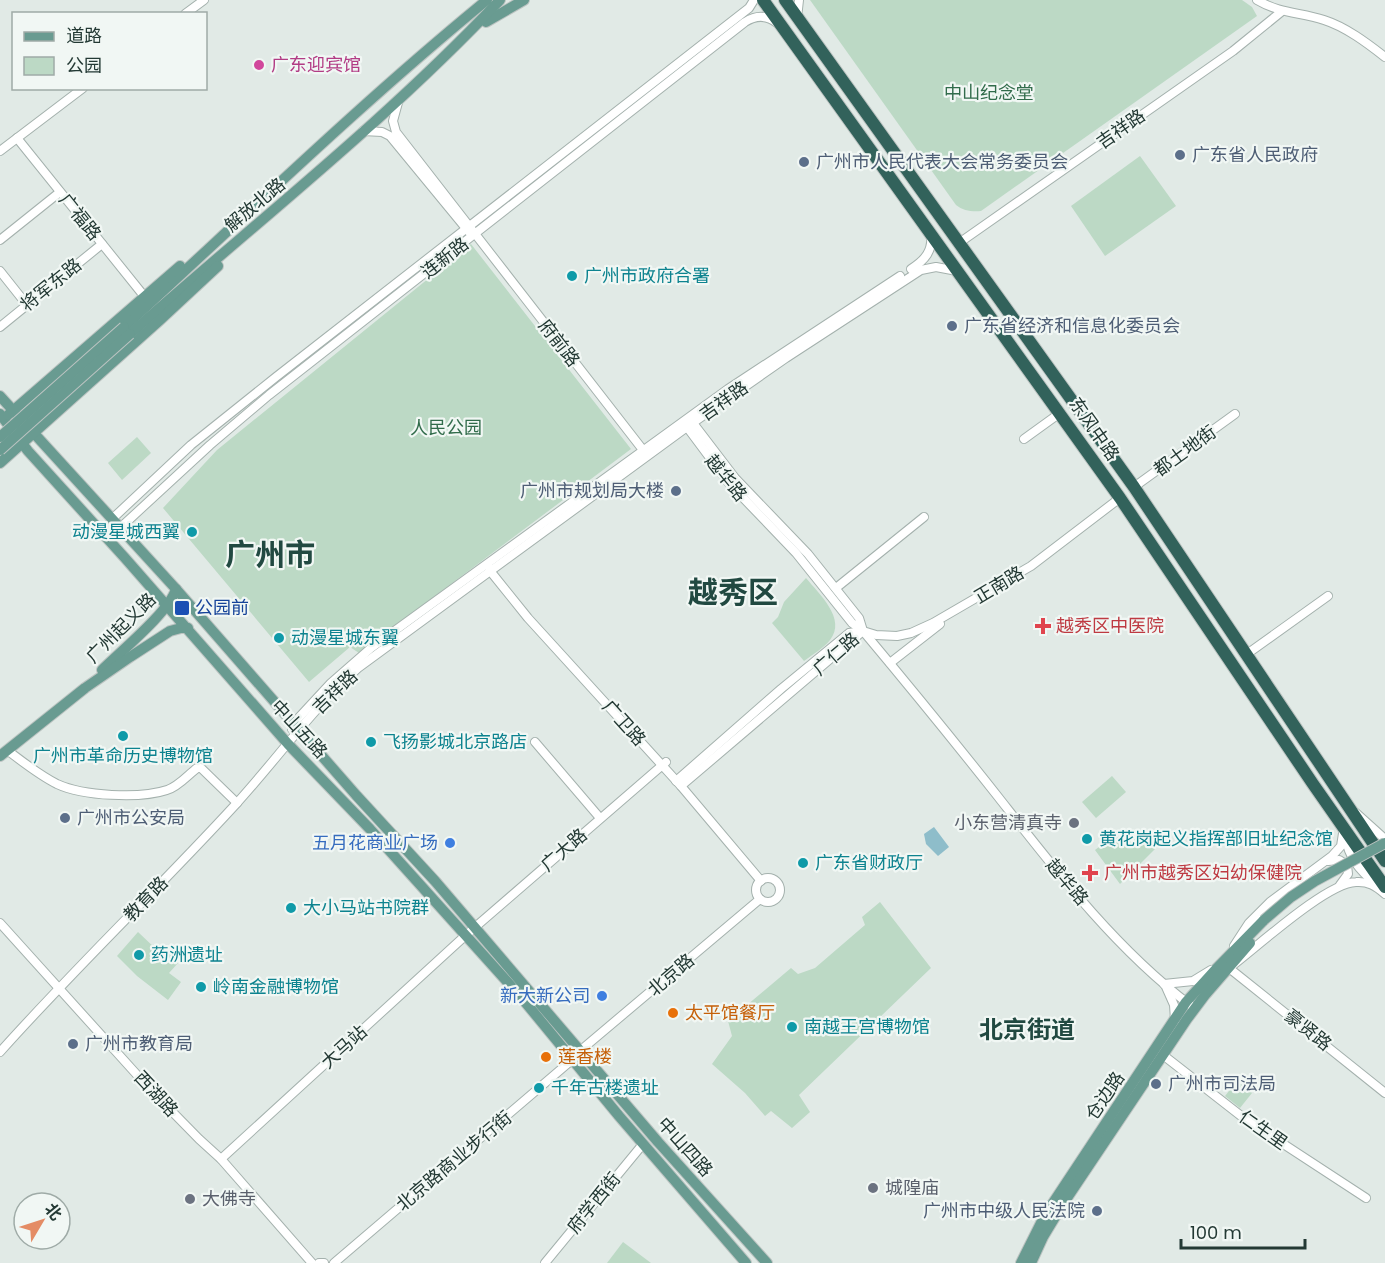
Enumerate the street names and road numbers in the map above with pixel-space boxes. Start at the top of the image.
street label: 吉祥路 [1091,103,1150,154]
street label: 解放北路 [219,172,290,237]
street label: 广福路 [54,188,107,246]
street label: 连新路 [416,231,474,284]
street label: 将军东路 [15,252,87,317]
street label: 府前路 [533,314,586,372]
street label: 吉祥路 [694,375,753,426]
street label: 东风中路 [1064,392,1125,465]
street label: 都土地街 [1148,419,1221,482]
street label: 越华路 [700,449,753,507]
street label: 正南路 [969,560,1028,609]
street label: 广州起义路 [80,587,161,668]
street label: 广仁路 [807,626,864,681]
street label: 吉祥路 [307,664,363,719]
street label: 中山五路 [266,694,333,764]
street label: 广卫路 [597,694,652,751]
street label: 广大路 [535,822,592,877]
street label: 越华路 [1040,853,1094,910]
street label: 教育路 [118,871,173,927]
street label: 北京路 [642,948,699,1002]
street label: 豪贤路 [1279,1003,1337,1056]
street label: 大马站 [315,1019,372,1074]
street label: 西湖路 [129,1065,184,1122]
street label: 仓边路 [1079,1066,1130,1125]
street label: 仁生里 [1234,1104,1293,1155]
street label: 北京路商业步行街 [390,1105,517,1216]
street label: 中山四路 [652,1112,719,1182]
street label: 府学西街 [561,1167,626,1239]

